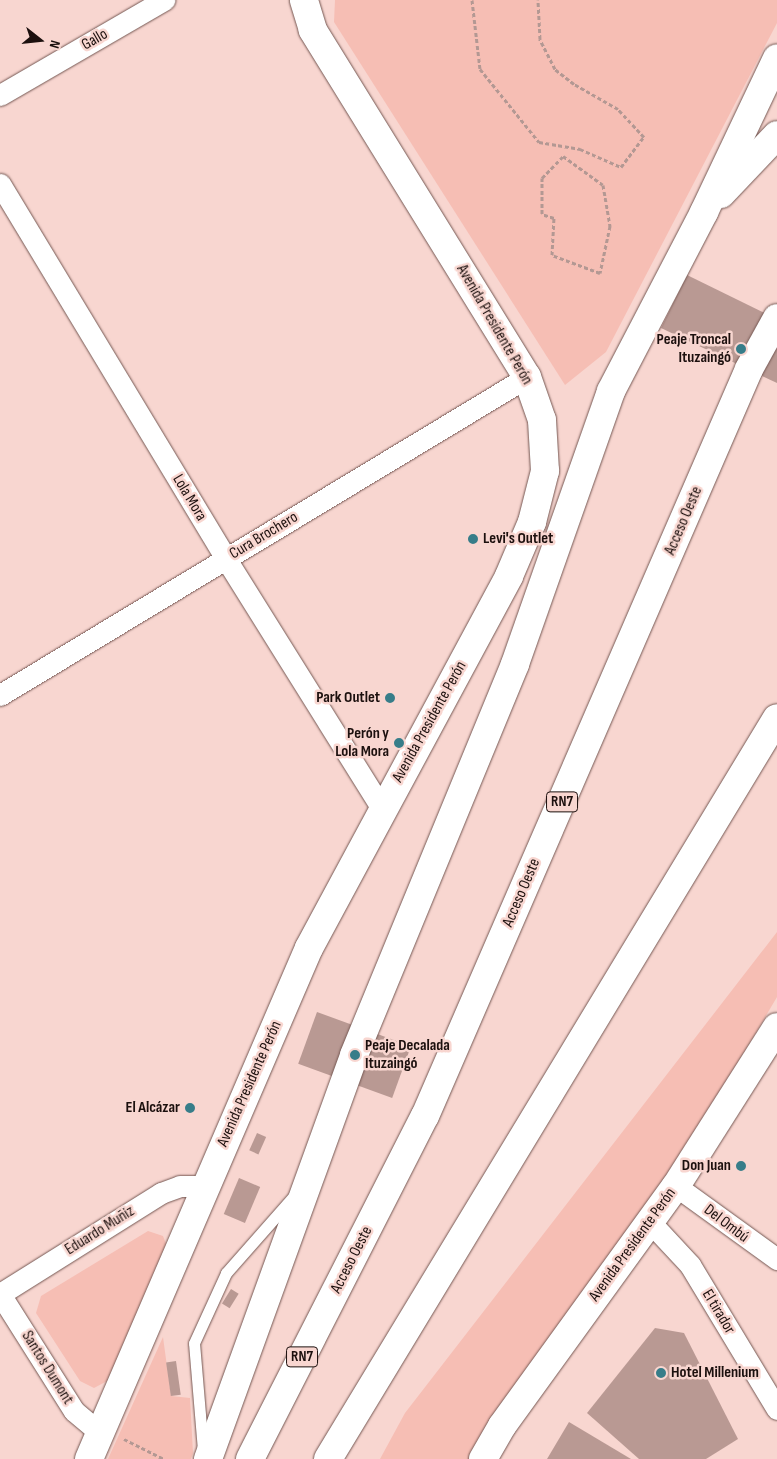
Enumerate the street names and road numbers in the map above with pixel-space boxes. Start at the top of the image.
street label: Gallo [79,25,111,55]
street label: Avenida Presidente Perón [452,262,536,388]
street label: Lola Mora [168,471,210,525]
street label: Acceso Oeste [661,484,707,558]
street label: Cura Brochero [226,508,302,564]
street label: Avenida Presidente Perón [389,658,471,786]
road number: RN7 [546,790,578,814]
street label: Acceso Oeste [499,856,545,930]
street label: Avenida Presidente Perón [214,1018,286,1150]
street label: Avenida Presidente Perón [585,1185,681,1305]
street label: Del Ombú [700,1201,752,1247]
street label: Eduardo Muñiz [62,1202,138,1260]
street label: Acceso Oeste [327,1223,377,1297]
street label: El tirador [697,1286,739,1338]
street label: Santos Dumont [17,1328,77,1408]
road number: RN7 [286,1344,318,1370]

